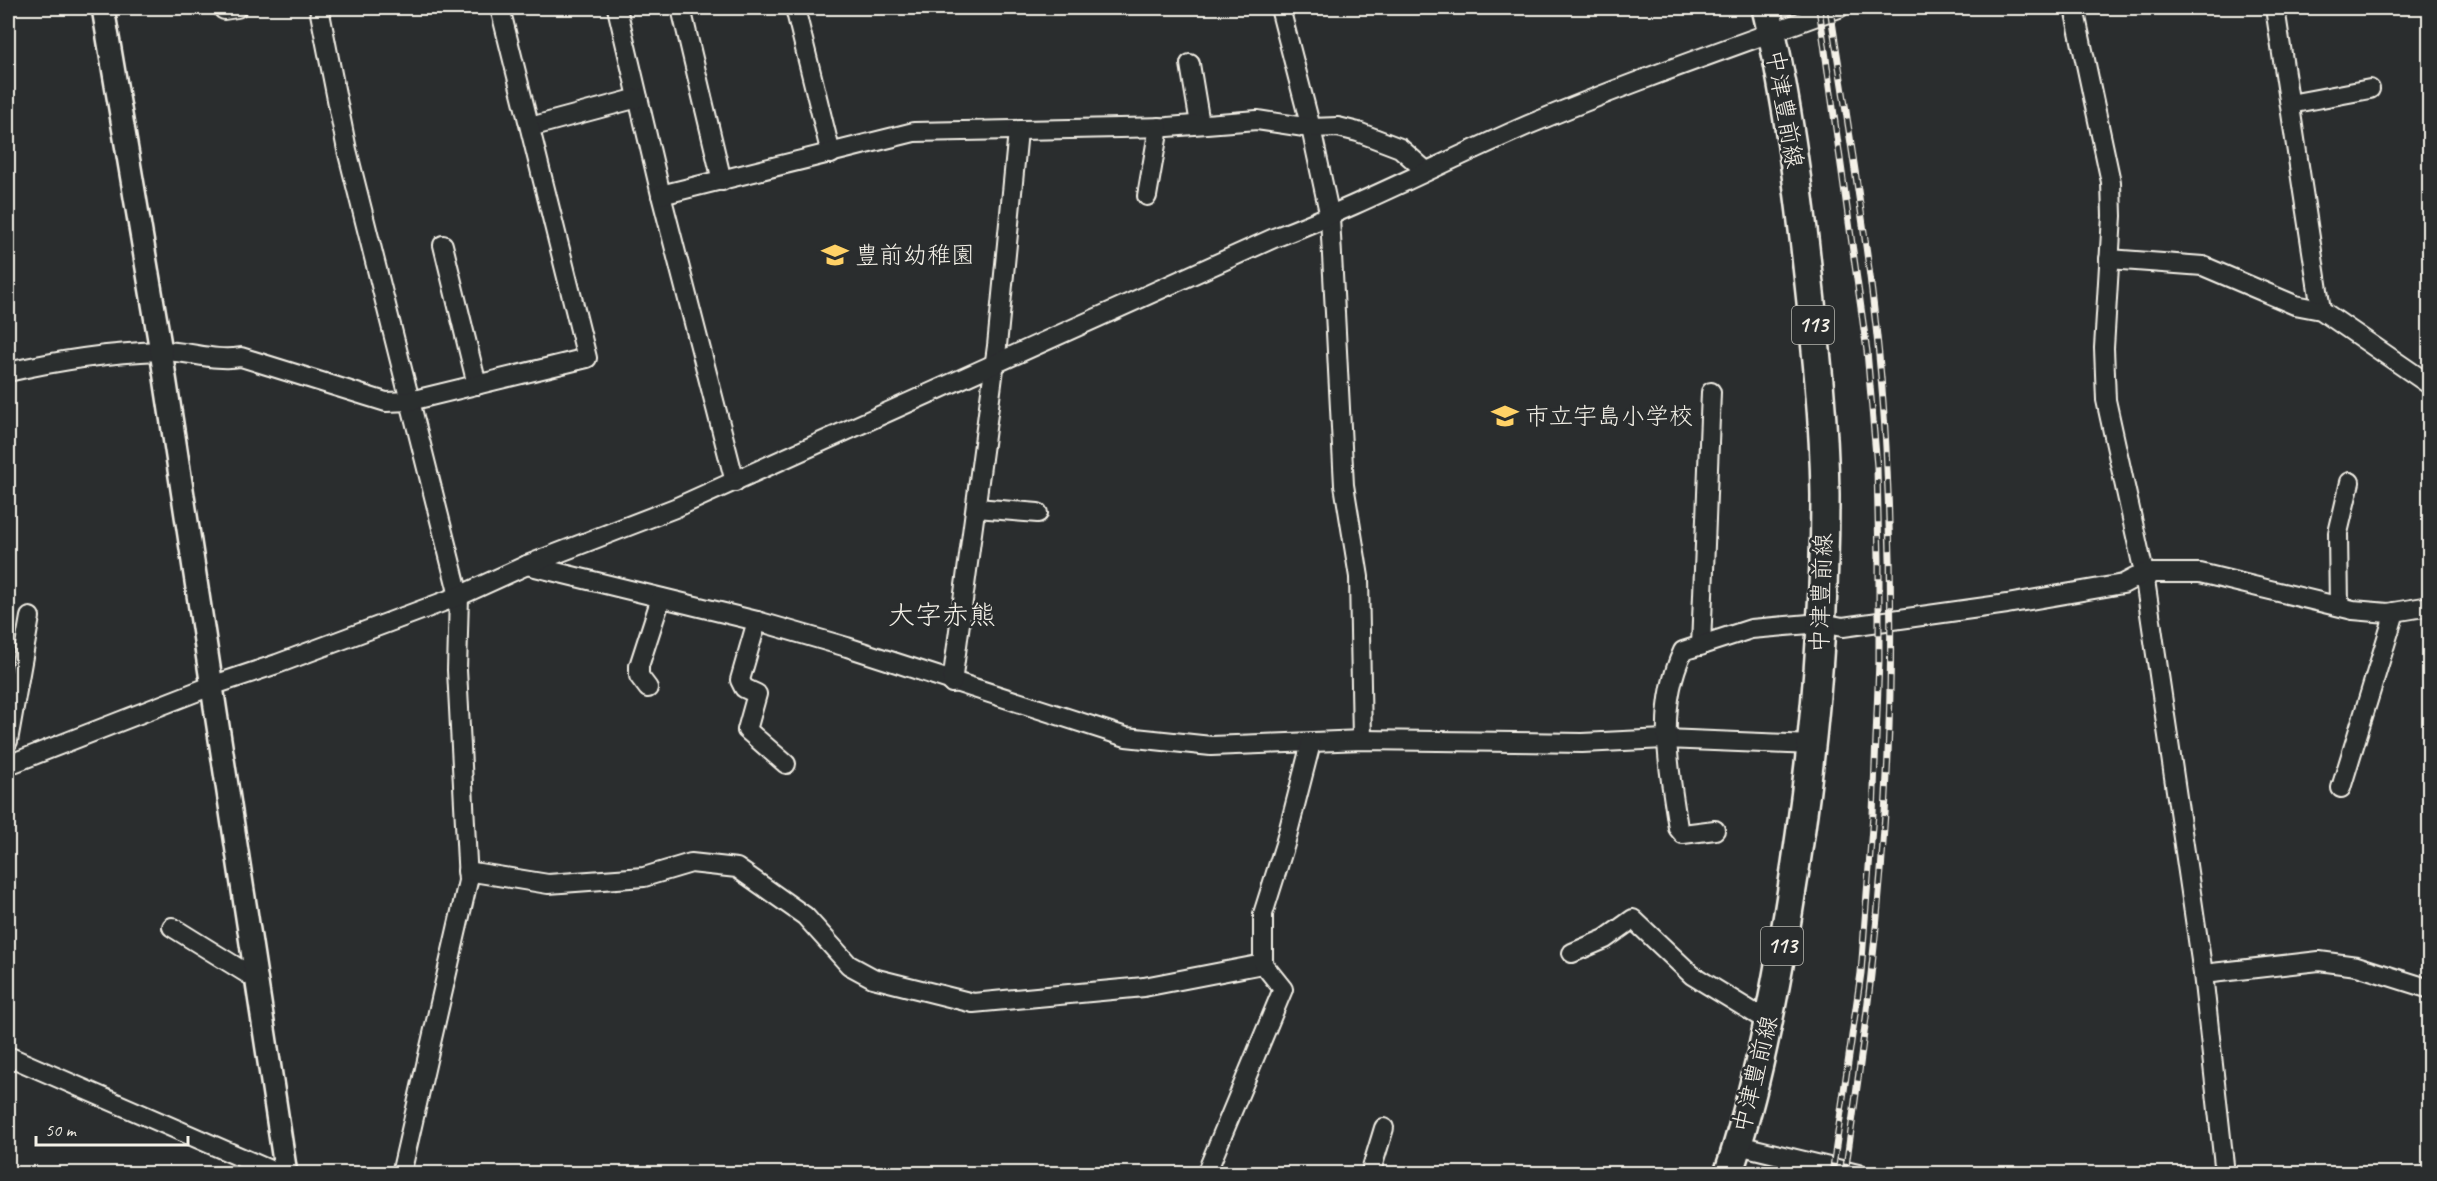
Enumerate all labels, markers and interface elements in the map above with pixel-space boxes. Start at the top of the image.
street label: 中津豊前線 [1760,47,1810,171]
school or university icon: 豊前幼稚園 [820,240,850,270]
place label: 豊前幼稚園 [855,240,975,270]
road number: 113 [1792,306,1834,344]
school or university icon: 市立宇島小学校 [1490,401,1520,431]
place label: 市立宇島小学校 [1525,401,1693,431]
street label: 中津豊前線 [1804,533,1838,653]
district label: 大字赤熊 [888,598,996,632]
road number: 113 [1761,927,1803,965]
street label: 中津豊前線 [1726,1012,1784,1136]
scale bar [36,1109,188,1147]
text: 50 m [45,1119,78,1141]

